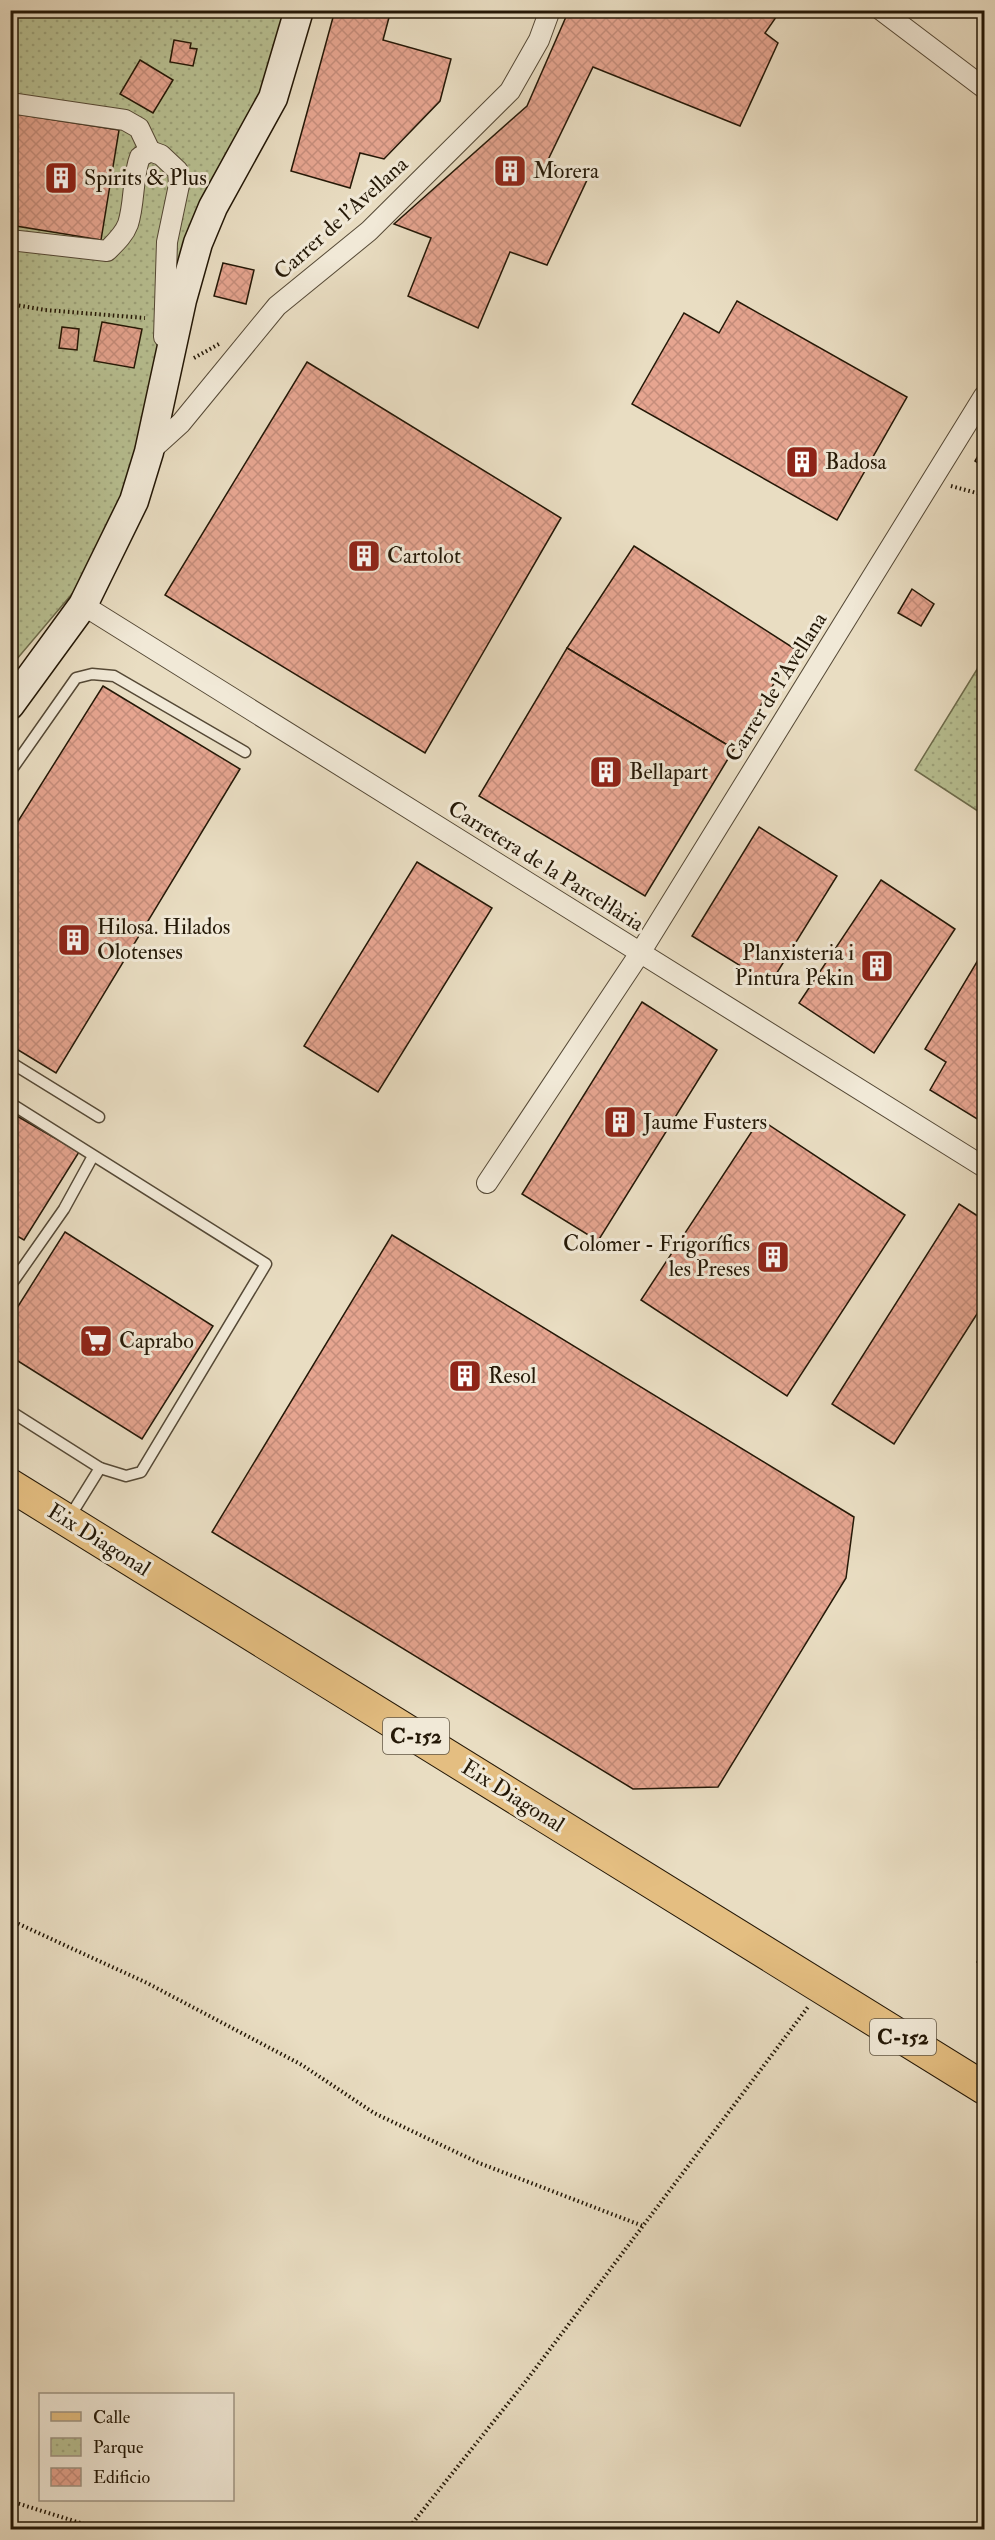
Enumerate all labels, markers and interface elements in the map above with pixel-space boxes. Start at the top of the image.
street label: Carrer de l'Avellana [268,150,415,286]
building icon: Morera [492,153,528,189]
place label: Morera [533,157,600,185]
building icon: Spirits & Plus [43,160,79,196]
place label: Spirits & Plus [84,164,207,193]
building icon: Badosa [784,444,820,480]
place label: Badosa [825,448,887,476]
building icon: Cartolot [346,538,382,574]
place label: Cartolot [387,542,461,570]
street label: Carrer de l'Avellana [719,606,834,767]
building icon: Bellapart [588,754,624,790]
place label: Bellapart [629,758,708,787]
street label: Carretera de la Parcel·lària [443,794,650,938]
place label: Hilosa. Hilados Olotenses [97,913,230,966]
building icon: Hilosa. Hilados Olotenses [56,922,92,958]
place label: Planxisteria i Pintura Pekin [735,939,854,992]
building icon: Planxisteria i Pintura Pekin [859,948,895,984]
building icon: Jaume Fusters [602,1104,638,1140]
place label: Jaume Fusters [642,1108,767,1136]
place label: Colomer - Frigorífics les Preses [563,1230,750,1283]
building icon: Colomer - Frigorífics les Preses [755,1239,791,1275]
supermarket icon: Caprabo [78,1323,114,1359]
place label: Caprabo [119,1327,194,1356]
building icon: Resol [447,1358,483,1394]
place label: Resol [488,1362,537,1390]
street label: Eix Diagonal [42,1497,156,1583]
road number: C-152 [383,1718,449,1754]
street label: Eix Diagonal [456,1753,570,1839]
road number: C-152 [870,2019,936,2055]
legend [39,2393,234,2501]
text: Calle [93,2406,131,2429]
text: Parque [93,2436,144,2459]
text: Edificio [93,2466,150,2489]

